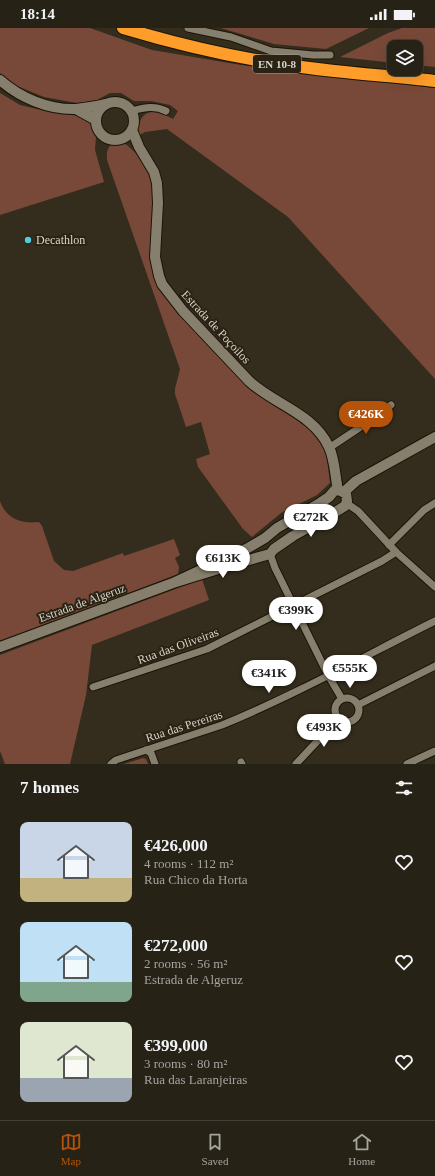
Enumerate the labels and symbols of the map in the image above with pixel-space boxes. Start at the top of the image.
road number: EN 10-8 [253,55,301,73]
place label: Decathlon [36,233,85,247]
marker: Decathlon [23,235,33,245]
street label: Estrada de Poçoilos [179,288,254,367]
pin: €426K [338,401,394,435]
pin: €272K [283,504,339,538]
pin: €613K [195,545,251,579]
street label: Estrada de Algeruz [37,581,127,625]
pin: €399K [268,597,324,631]
street label: Rua das Oliveiras [136,625,221,667]
pin: €555K [322,655,378,689]
pin: €341K [241,660,297,694]
street label: Rua das Pereiras [144,707,225,745]
pin: €493K [296,714,352,748]

